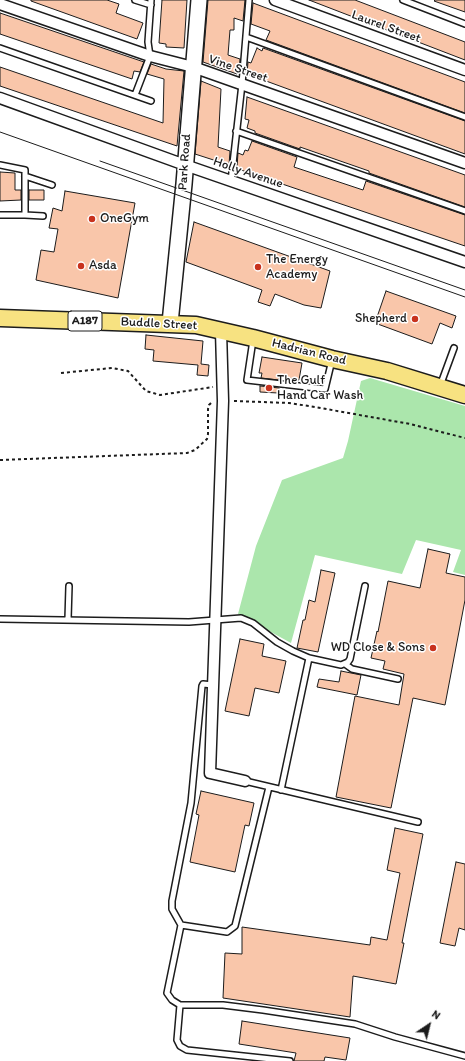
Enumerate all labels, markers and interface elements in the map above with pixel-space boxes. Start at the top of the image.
street label: Laurel Street [349,7,423,47]
street label: Vine Street [206,52,270,86]
street label: Park Road [175,133,195,191]
street label: Holly Avenue [211,154,285,192]
place label: OneGym [100,211,149,227]
marker: OneGym [87,214,97,224]
place label: The Energy Academy [266,252,328,283]
place label: Asda [89,258,117,274]
marker: Asda [76,261,86,271]
marker: The Energy Academy [253,262,263,272]
road number: A187 [68,311,102,331]
place label: Shepherd [355,311,407,327]
street label: Buddle Street [120,314,198,334]
marker: Shepherd [410,314,420,324]
street label: Hadrian Road [270,335,348,369]
place label: The Gulf Hand Car Wash [277,373,363,404]
marker: The Gulf Hand Car Wash [264,383,274,393]
place label: WD Close & Sons [331,640,425,656]
marker: WD Close & Sons [428,643,438,653]
north arrow [409,1005,449,1045]
text: N [429,1007,443,1022]

